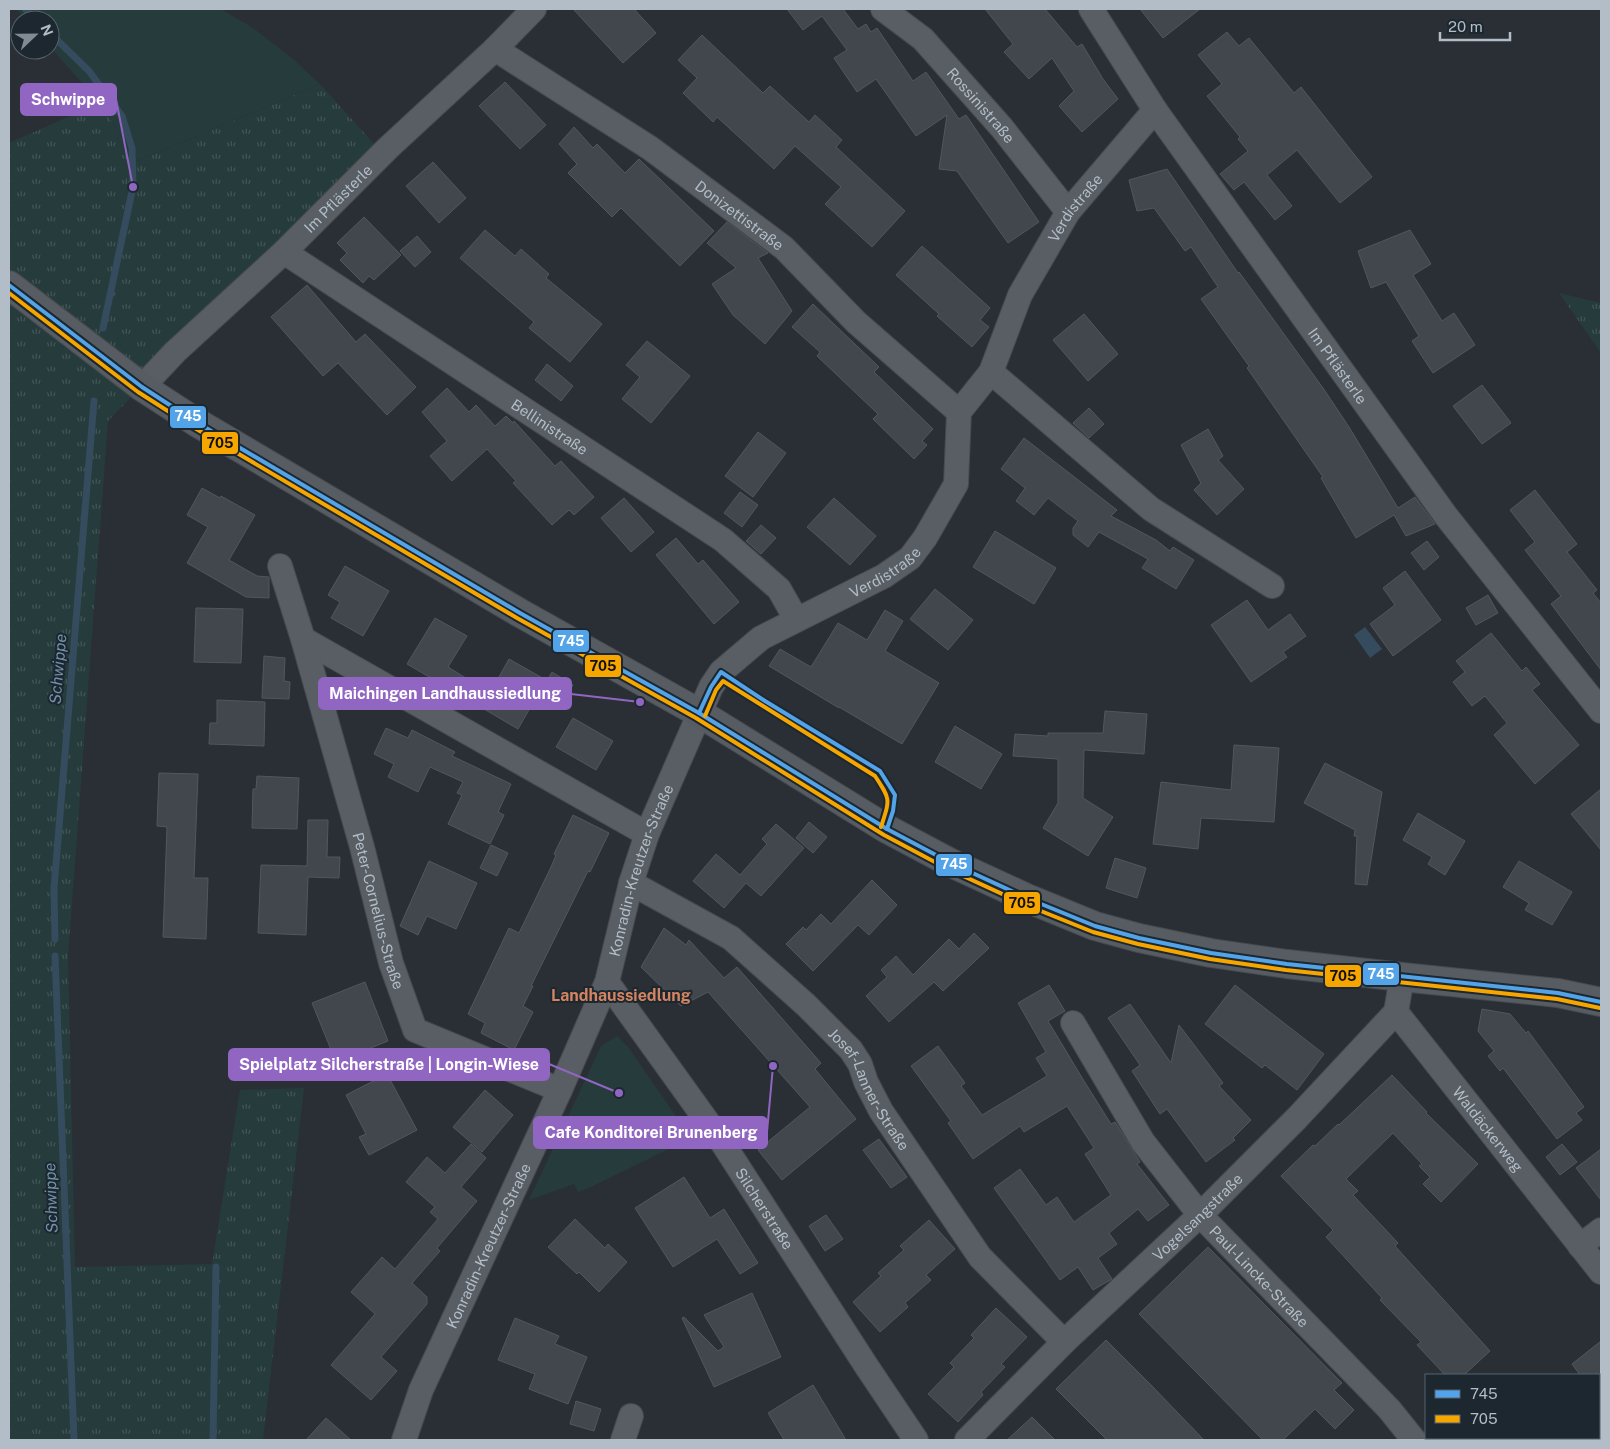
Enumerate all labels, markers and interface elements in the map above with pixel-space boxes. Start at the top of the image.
north arrow [10,10,60,60]
scale bar [1440,10,1510,42]
text: 20 m [1448,18,1483,35]
text: N [38,22,57,38]
street label: Rossinistraße [944,64,1019,146]
callout: Schwippe [21,84,116,115]
text: Schwippe [31,90,105,109]
street label: Im Pflästerle [300,161,375,236]
street label: Verdistraße [1044,170,1106,245]
street label: Donizettistraße [692,177,787,253]
street label: Im Pflästerle [1305,324,1371,407]
street label: Bellinistraße [508,395,591,458]
line badge: 745 [169,405,207,429]
text: 745 [174,408,202,424]
line badge: 705 [201,431,239,455]
text: 705 [206,435,234,451]
street label: Verdistraße [847,544,924,601]
line badge: 745 [552,629,590,653]
water label: Schwippe [45,633,71,705]
text: 745 [557,633,585,649]
line badge: 705 [584,654,622,678]
text: 705 [589,658,617,674]
callout: Maichingen Landhaussiedlung [319,678,571,709]
text: Maichingen Landhaussiedlung [329,684,561,703]
street label: Konradin-Kreutzer-Straße [605,782,676,958]
street label: Peter-Cornelius-Straße [350,830,408,991]
line badge: 745 [935,853,973,877]
text: 745 [940,856,968,872]
line badge: 705 [1003,891,1041,915]
text: 705 [1008,895,1036,911]
line badge: 745 [1362,962,1400,986]
line badge: 705 [1324,964,1362,988]
text: 745 [1367,966,1395,982]
text: 705 [1329,968,1357,984]
district label: Landhaussiedlung [551,986,691,1005]
street label: Josef-Lanner-Straße [825,1024,913,1153]
callout: Spielplatz Silcherstraße | Longin-Wiese [229,1049,549,1080]
text: Spielplatz Silcherstraße | Longin-Wiese [239,1055,539,1074]
street label: Waldäckerweg [1450,1083,1527,1175]
callout: Cafe Konditorei Brunenberg [534,1117,767,1148]
text: Cafe Konditorei Brunenberg [544,1123,758,1142]
street label: Konradin-Kreutzer-Straße [442,1160,533,1331]
water label: Schwippe [40,1162,62,1234]
street label: Silcherstraße [732,1164,797,1252]
street label: Vogelsangstraße [1149,1169,1246,1263]
street label: Paul-Lincke-Straße [1206,1222,1313,1330]
legend [1425,1374,1600,1439]
text: 745 [1470,1385,1498,1402]
text: 705 [1470,1410,1498,1427]

